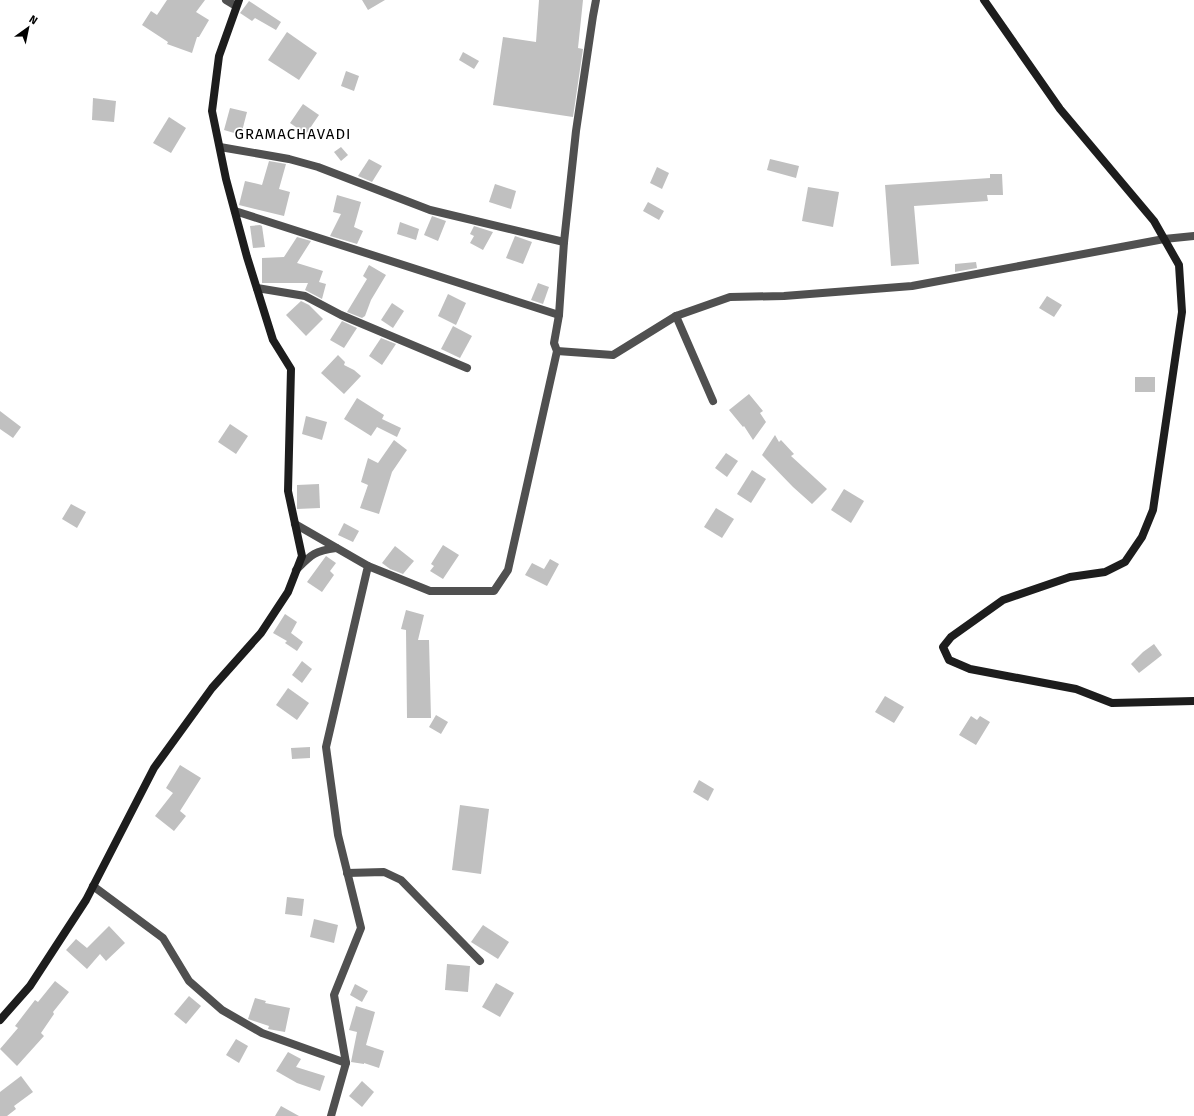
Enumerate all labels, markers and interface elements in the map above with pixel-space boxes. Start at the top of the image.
north arrow [8,8,48,48]
text: N [27,13,40,27]
district label: GRAMACHAVADI [234,125,352,143]

